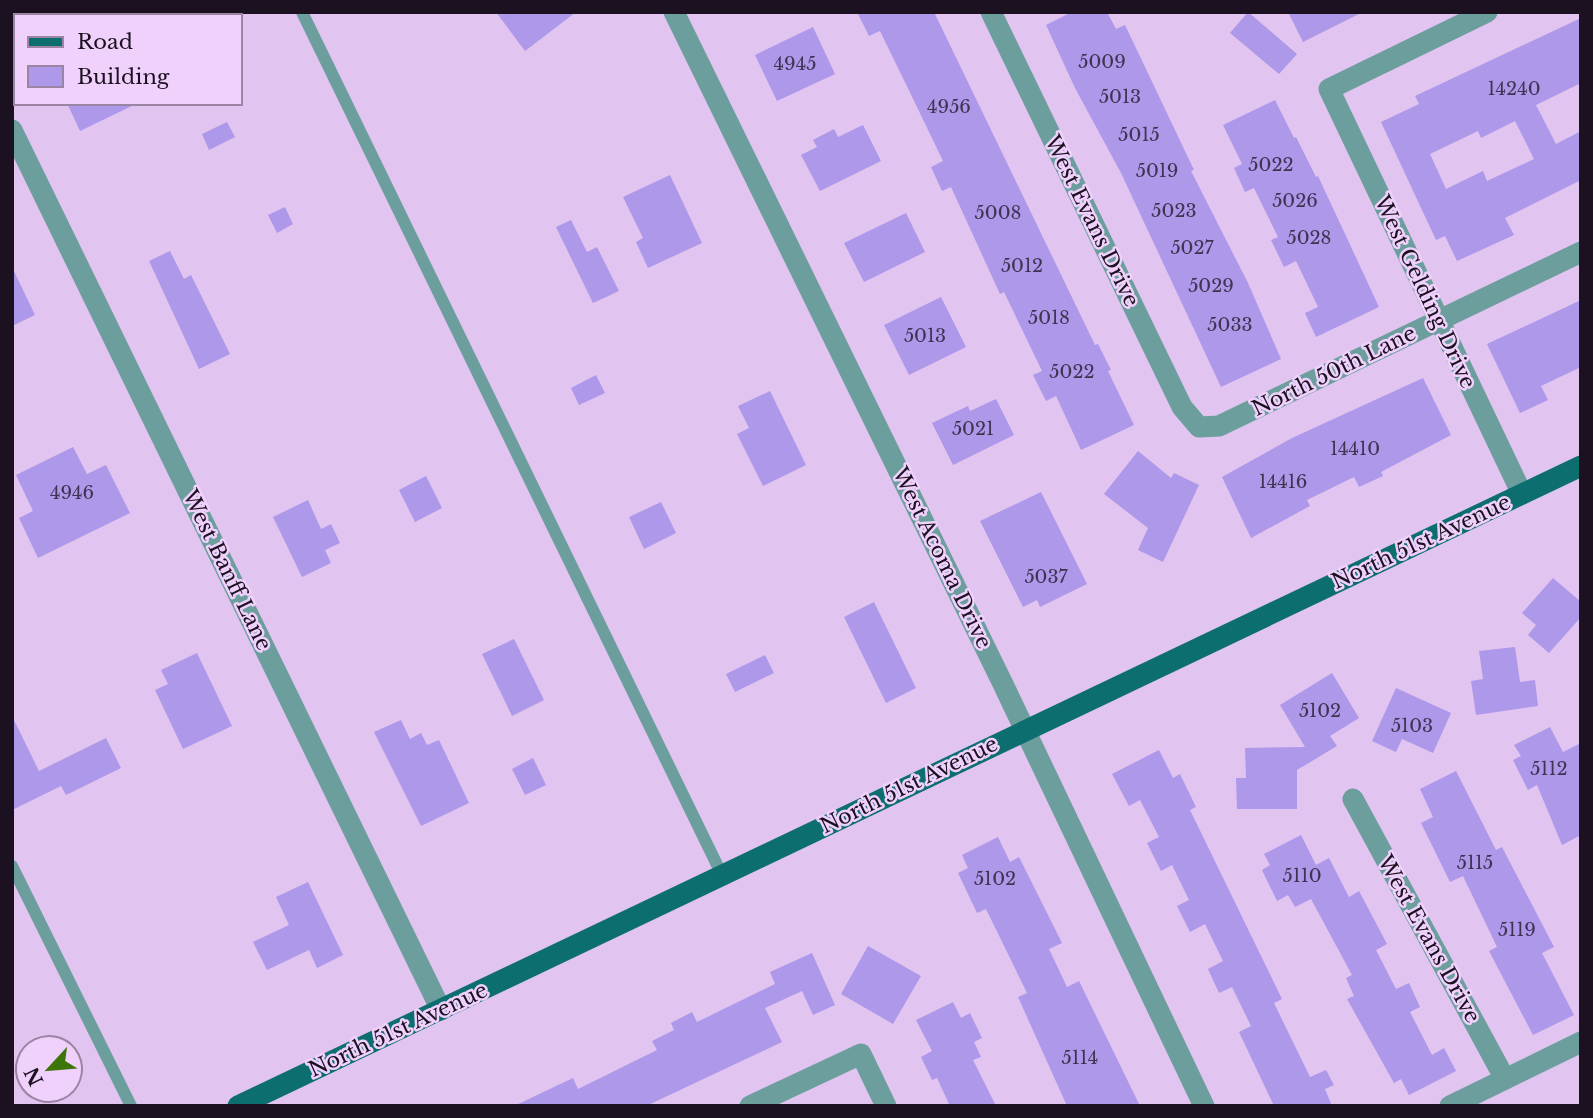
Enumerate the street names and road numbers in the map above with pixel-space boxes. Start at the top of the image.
street label: West Evans Drive [1039,130,1145,311]
street label: West Gelding Drive [1368,190,1481,393]
street label: North 50th Lane [1248,320,1420,422]
street label: West Acoma Drive [886,462,997,653]
street label: West Banff Lane [176,485,277,655]
street label: North 51st Avenue [1327,489,1515,595]
street label: North 51st Avenue [816,731,1002,839]
street label: West Evans Drive [1372,850,1486,1027]
street label: North 51st Avenue [304,977,492,1083]

